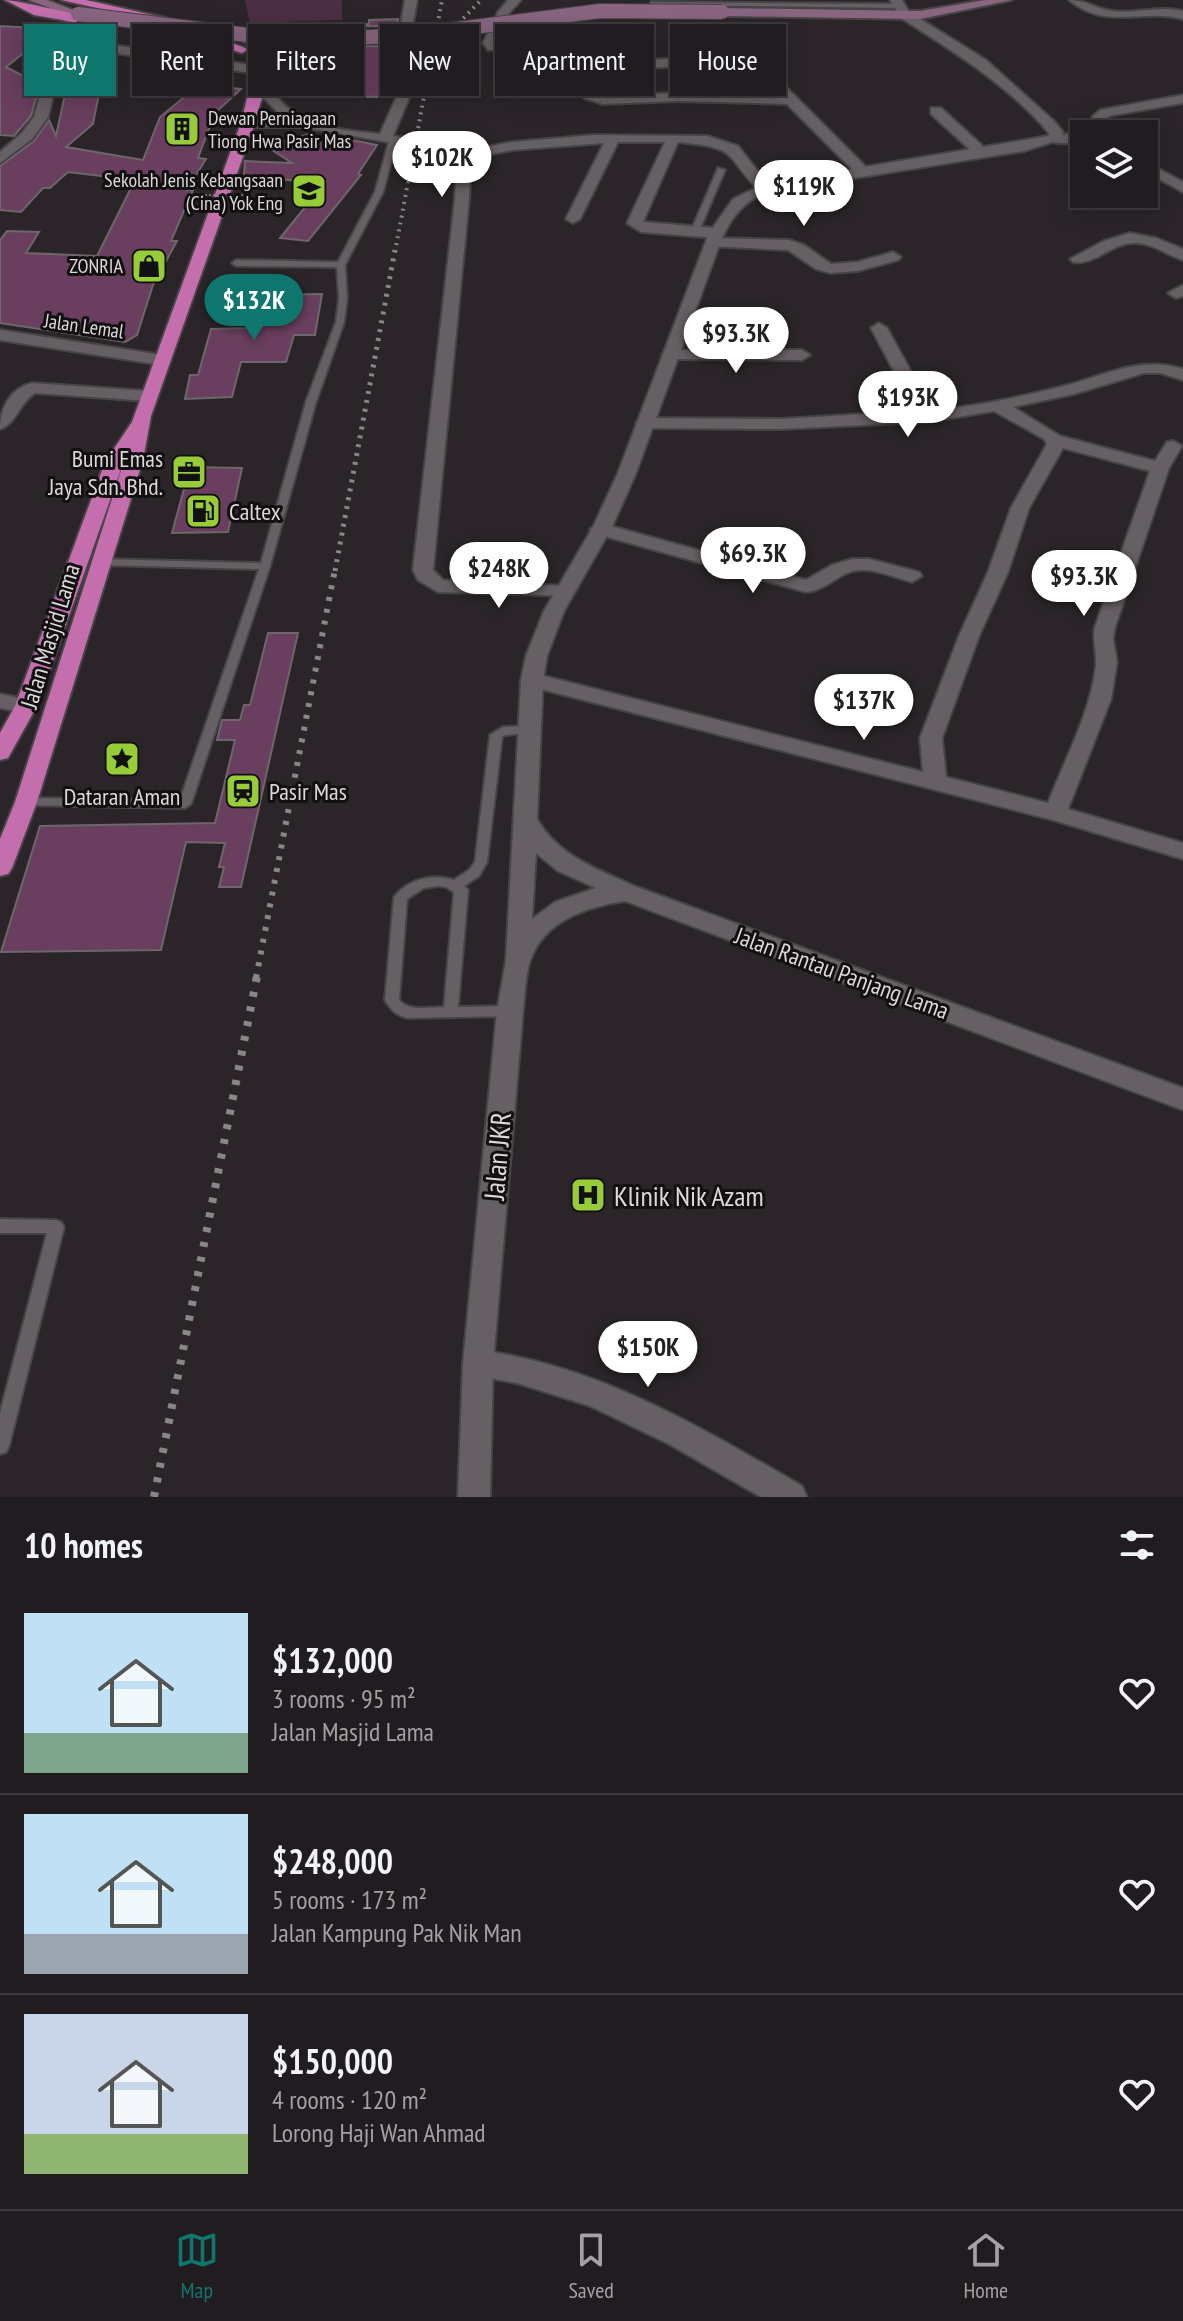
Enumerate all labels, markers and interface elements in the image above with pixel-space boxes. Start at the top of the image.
chip: Buy [24,24,116,96]
chip: Rent [132,24,232,96]
chip: Filters [248,24,364,96]
chip: New [380,24,479,96]
chip: Apartment [495,24,654,96]
chip: House [670,24,786,96]
place label: Dewan Perniagaan Tiong Hwa Pasir Mas [208,105,351,154]
building icon: Dewan Perniagaan Tiong Hwa Pasir Mas [163,110,201,148]
map controls [1070,120,1158,208]
button: layers [1070,120,1158,208]
pin: $102K [386,131,498,199]
text: $102K [410,140,474,173]
pin: $119K [748,160,860,228]
place label: Sekolah Jenis Kebangsaan (Cina) Yok Eng [104,167,283,216]
text: $119K [772,169,836,202]
school or university icon: Sekolah Jenis Kebangsaan (Cina) Yok Eng [290,172,328,210]
shop icon: ZONRIA [130,247,168,285]
place label: ZONRIA [69,253,124,279]
pin: $132K [198,274,310,342]
text: $132K [222,283,286,316]
street label: Jalan Lemal [42,307,126,344]
pin: $93.3K [671,307,801,375]
text: $93.3K [702,316,770,349]
pin: $193K [852,371,964,439]
text: $193K [876,380,940,413]
place label: Bumi Emas Jaya Sdn. Bhd. [47,443,163,502]
office icon: Bumi Emas Jaya Sdn. Bhd. [170,453,208,491]
fuel station icon: Caltex [184,492,222,530]
place label: Caltex [229,496,281,527]
pin: $69.3K [688,527,818,595]
text: $69.3K [719,536,787,569]
pin: $248K [443,542,555,610]
pin: $93.3K [1019,550,1149,618]
text: $248K [467,551,531,584]
text: $93.3K [1050,559,1118,592]
street label: Jalan Masjid Lama [13,560,87,713]
pin: $137K [808,674,920,742]
text: $137K [832,683,896,716]
place icon: Dataran Aman [103,740,141,778]
station icon: Pasir Mas [224,772,262,810]
place label: Pasir Mas [269,776,347,807]
place label: Dataran Aman [64,781,180,812]
street label: Jalan Rantau Panjang Lama [730,920,953,1026]
street label: Jalan JKR [475,1111,519,1202]
hospital icon: Klinik Nik Azam [569,1176,607,1214]
place label: Klinik Nik Azam [614,1177,764,1214]
pin: $150K [592,1321,704,1389]
text: $150K [616,1330,680,1363]
text: 10 homes [24,1523,143,1567]
icon: filters [1115,1523,1159,1567]
text: $132,000 [272,1638,393,1682]
icon: home [88,1645,184,1741]
icon: heart [1115,1671,1159,1715]
text: 3 rooms · 95 m² [272,1682,416,1715]
text: Jalan Masjid Lama [272,1715,434,1748]
text: $248,000 [272,1839,393,1883]
icon: home [88,1846,184,1942]
icon: heart [1115,1872,1159,1916]
text: 5 rooms · 173 m² [272,1883,427,1916]
text: Jalan Kampung Pak Nik Man [272,1916,522,1949]
text: $150,000 [272,2039,393,2083]
icon: home [88,2046,184,2142]
icon: heart [1115,2072,1159,2116]
text: 4 rooms · 120 m² [272,2083,427,2116]
text: Lorong Haji Wan Ahmad [272,2116,486,2149]
tab: Map [175,2228,219,2304]
tab: Saved [568,2228,614,2304]
tab: Home [963,2228,1008,2304]

